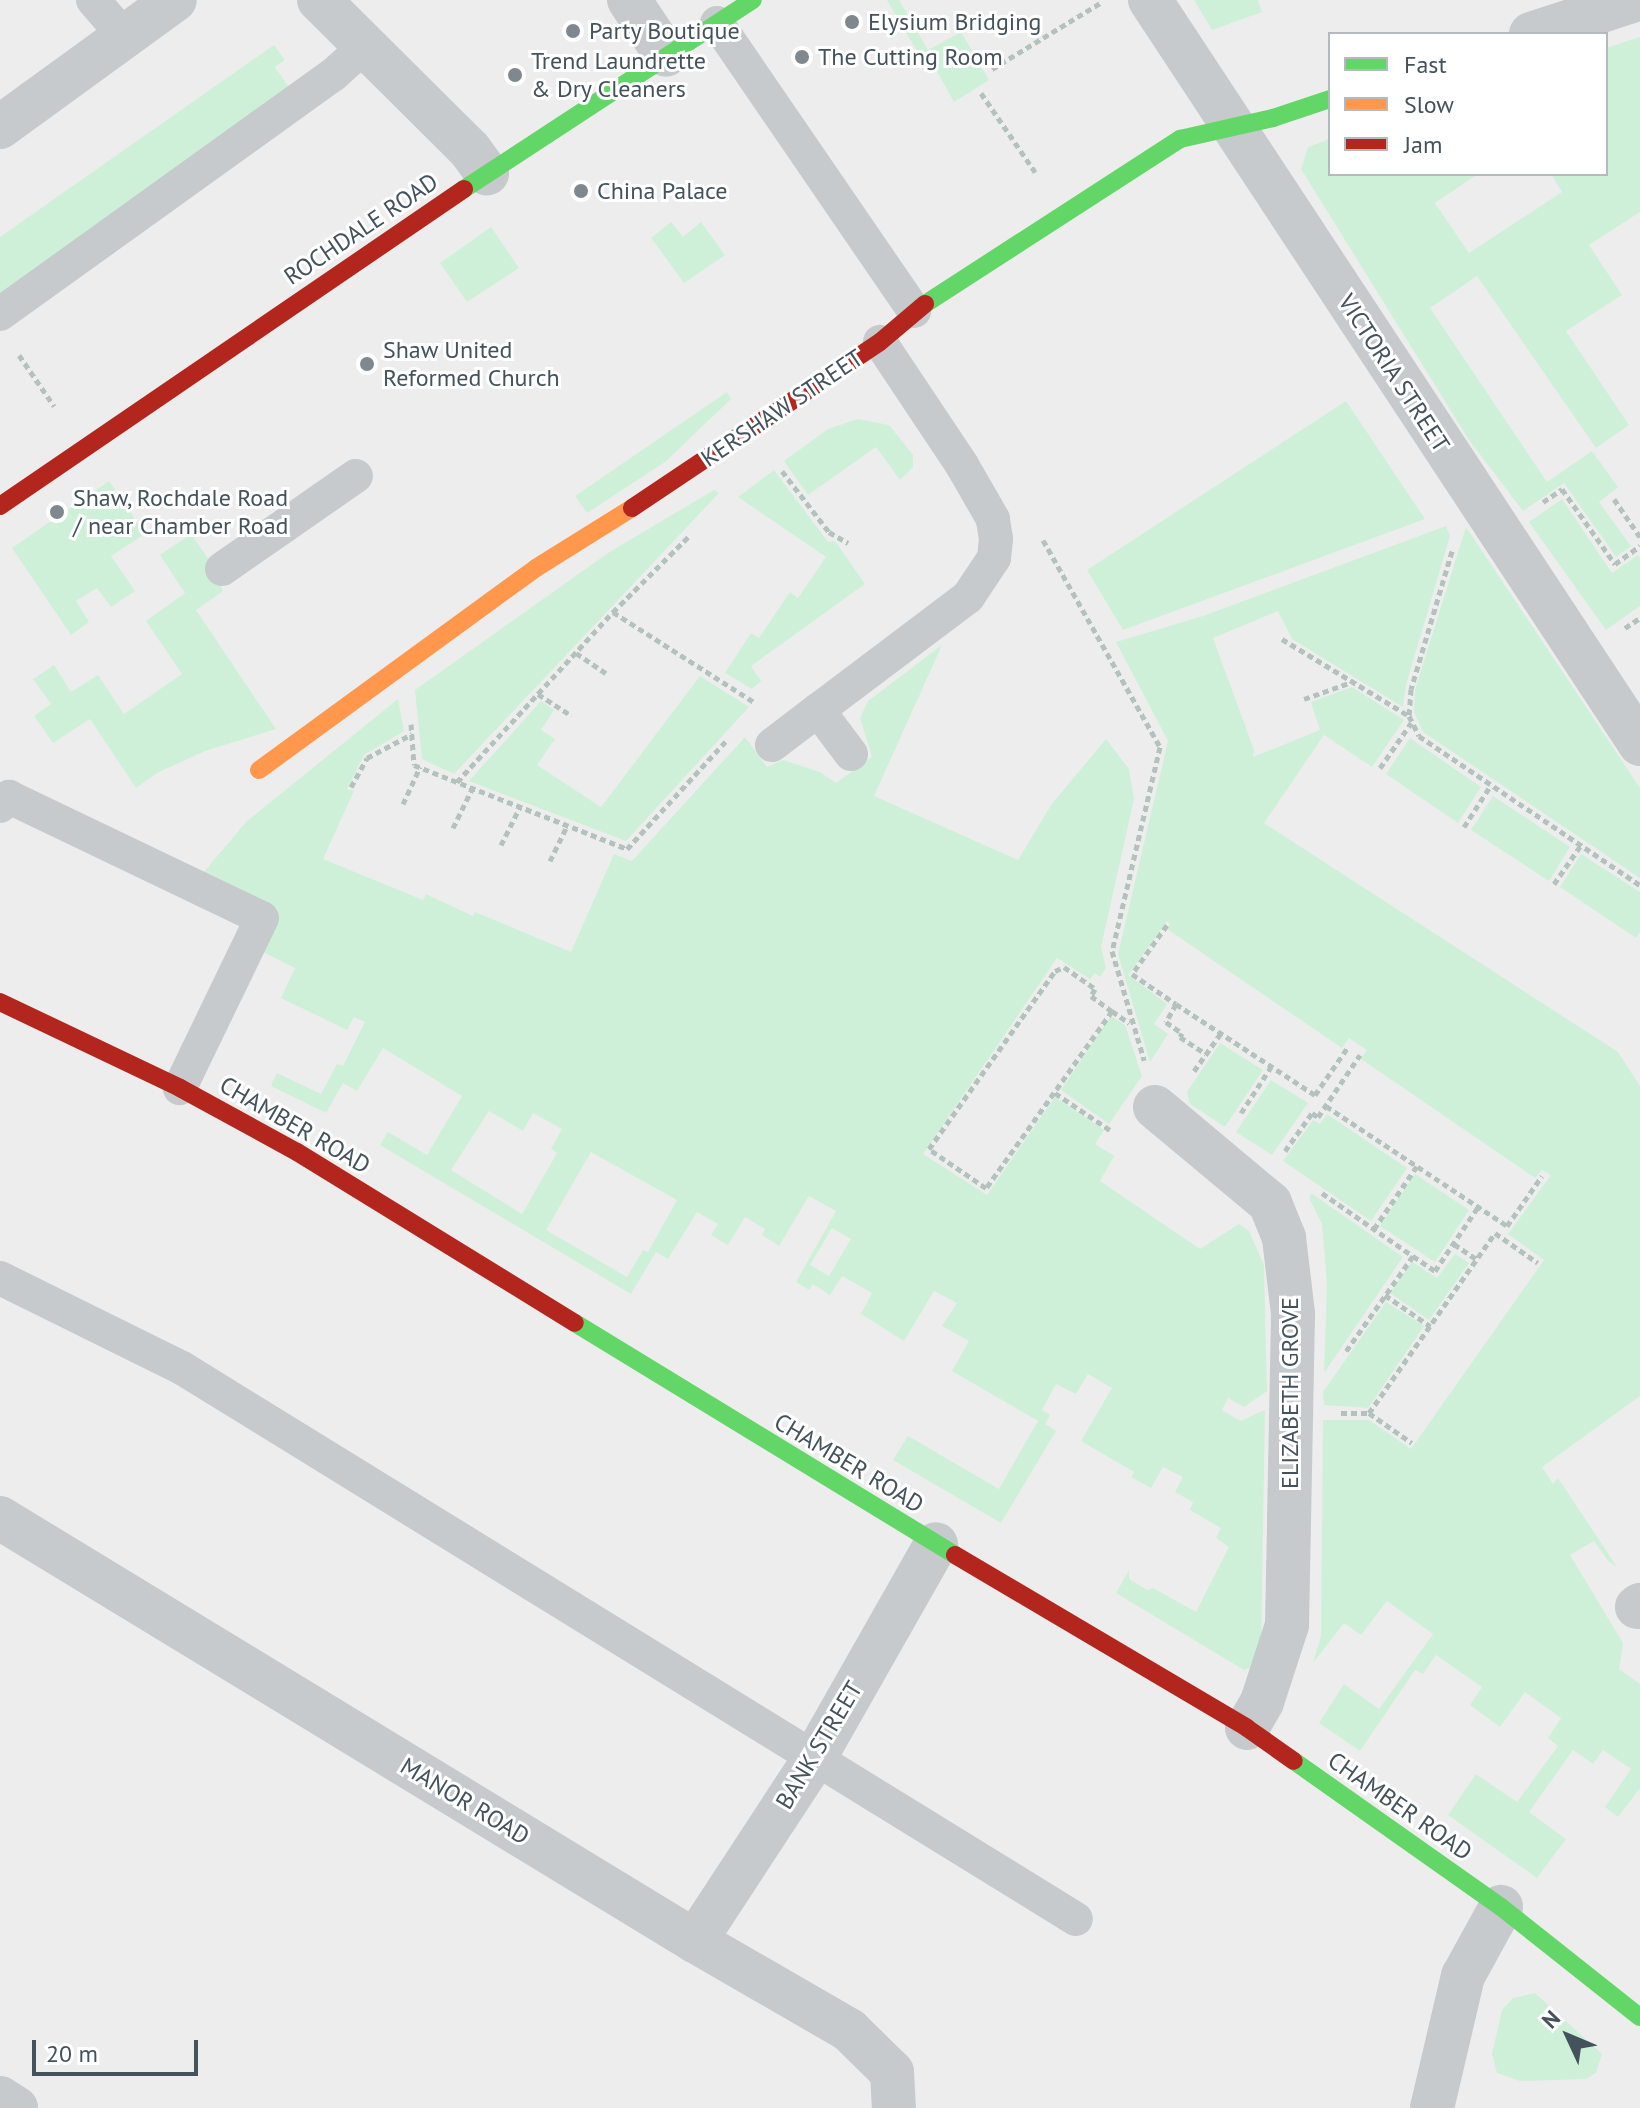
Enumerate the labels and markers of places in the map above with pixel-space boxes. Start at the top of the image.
place label: Elysium Bridging [868,8,1041,36]
marker: Elysium Bridging [843,13,861,31]
place label: Party Boutique [589,17,740,45]
marker: Party Boutique [564,22,582,40]
place label: The Cutting Room [818,43,1003,71]
place label: Trend Laundrette & Dry Cleaners [531,47,706,103]
marker: The Cutting Room [793,48,811,66]
marker: Trend Laundrette & Dry Cleaners [506,66,524,84]
place label: China Palace [597,177,728,205]
marker: China Palace [572,182,590,200]
place label: Shaw United Reformed Church [383,336,560,392]
marker: Shaw United Reformed Church [358,355,376,373]
place label: Shaw, Rochdale Road / near Chamber Road [73,484,290,540]
marker: Shaw, Rochdale Road / near Chamber Road [48,503,66,521]

